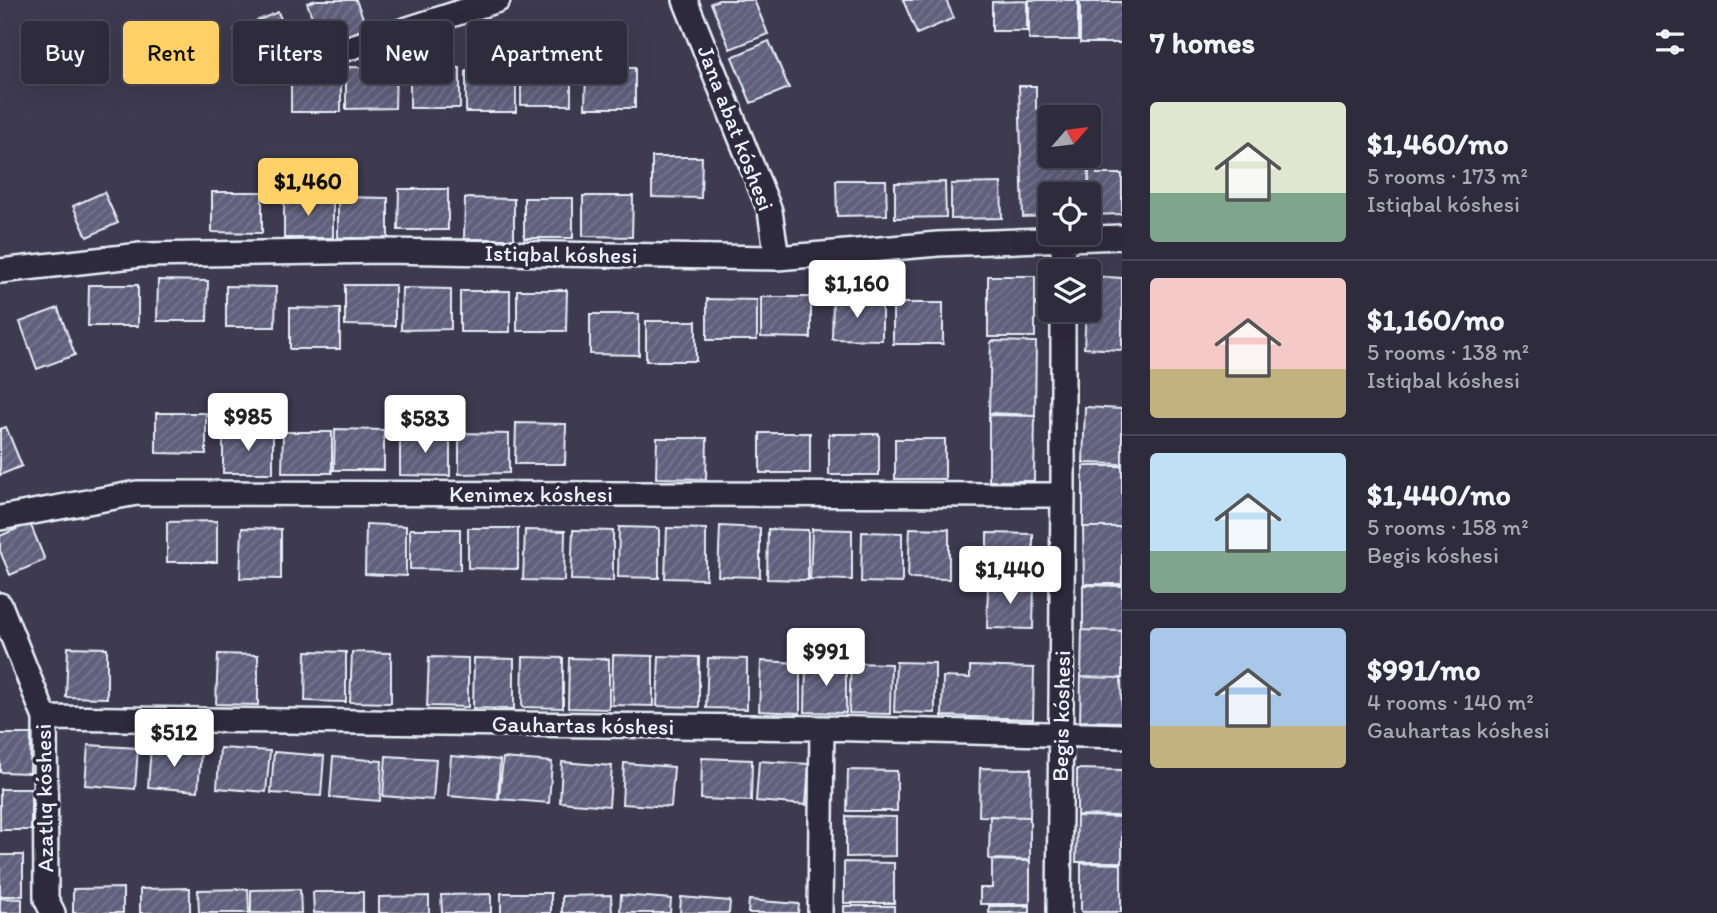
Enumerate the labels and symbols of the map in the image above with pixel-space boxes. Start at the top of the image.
street label: Jana abat kóshesi [692,41,780,215]
north arrow [1038,105,1101,168]
pin: $1,460 [251,158,365,218]
street label: Istiqbal kóshesi [484,239,638,269]
pin: $1,160 [800,260,914,320]
pin: $985 [207,393,289,453]
pin: $583 [384,396,466,455]
street label: Kenimex kóshesi [449,480,613,508]
pin: $1,440 [953,546,1067,606]
pin: $991 [785,628,867,688]
street label: Begis kóshesi [1046,650,1076,782]
street label: Gauhartas kóshesi [491,709,675,741]
pin: $512 [133,710,215,769]
street label: Azatlıq kóshesi [29,723,59,873]

